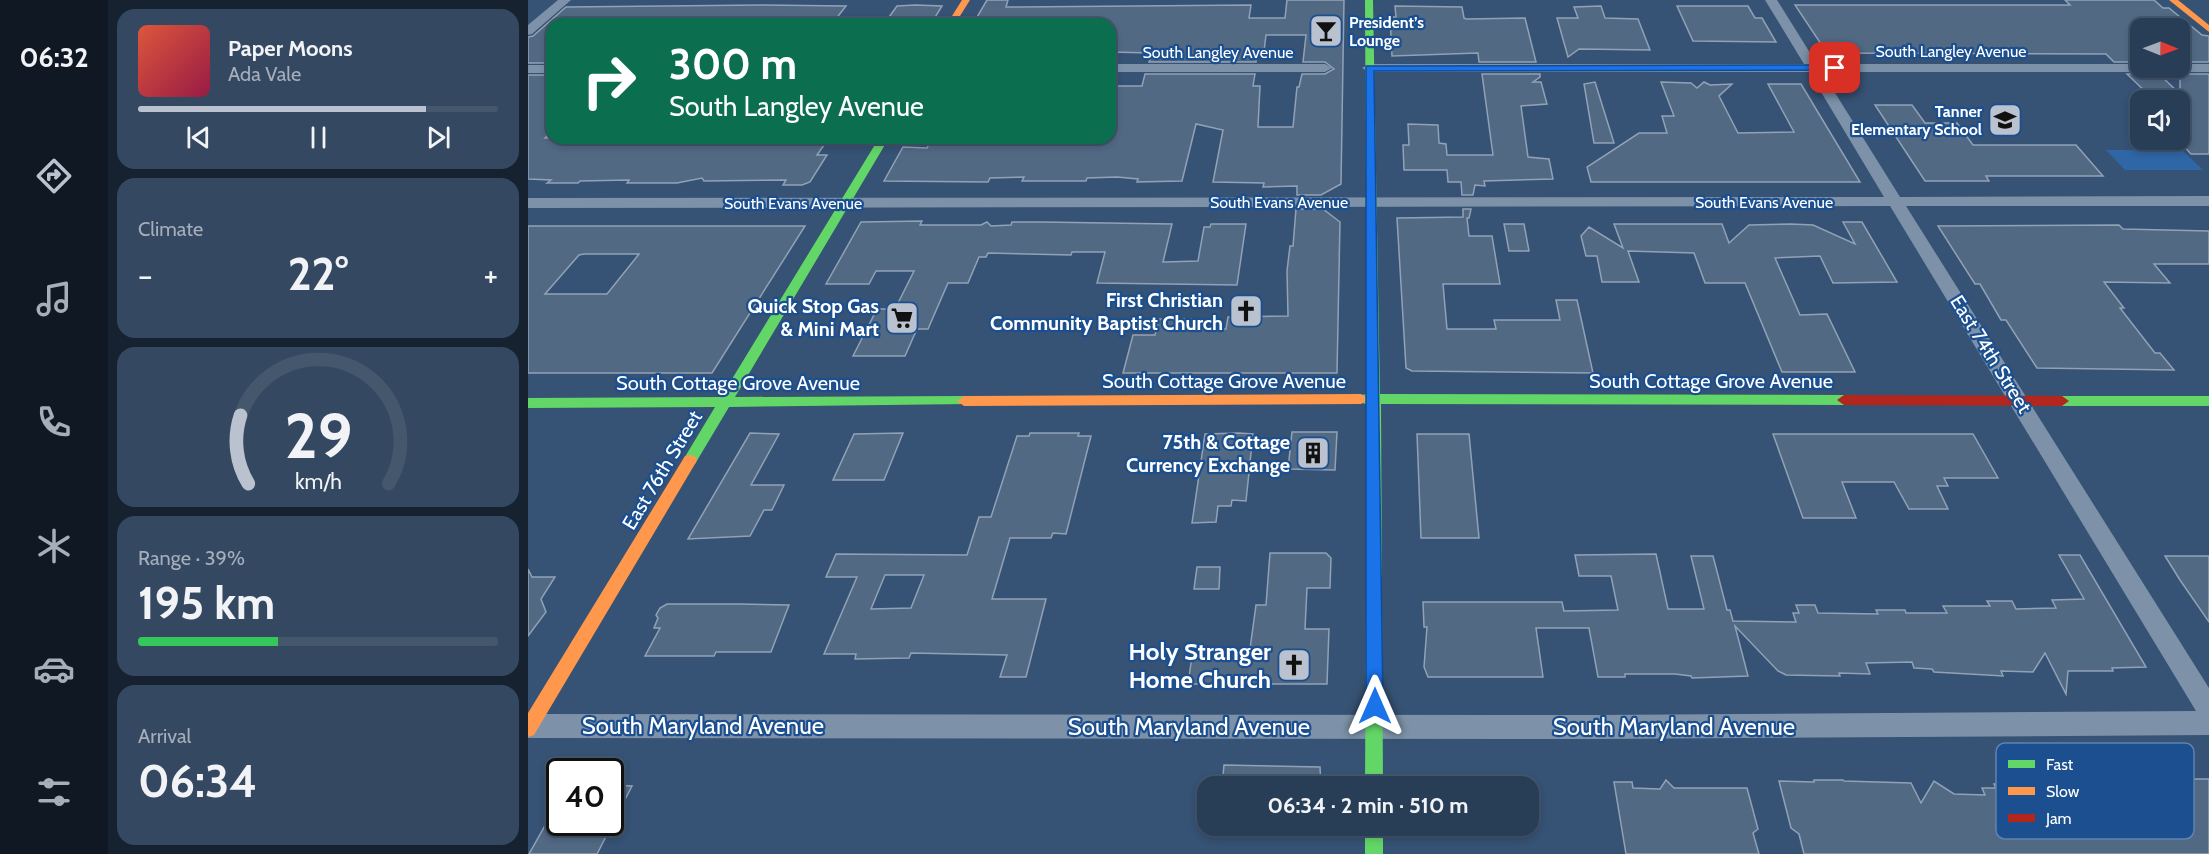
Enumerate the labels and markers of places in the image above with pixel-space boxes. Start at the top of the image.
bar icon: President’s Lounge [1308,13,1344,49]
place label: President’s Lounge [1349,13,1424,50]
pin [1809,42,1860,93]
place label: Tanner Elementary School [1851,102,1983,139]
school or university icon: Tanner Elementary School [1987,102,2023,138]
place label: First Christian Community Baptist Church [990,288,1223,335]
church icon: First Christian Community Baptist Church [1228,293,1264,329]
place label: Quick Stop Gas & Mini Mart [747,294,879,341]
supermarket icon: Quick Stop Gas & Mini Mart [884,300,920,336]
place label: 75th & Cottage Currency Exchange [1126,430,1290,477]
building icon: 75th & Cottage Currency Exchange [1295,435,1331,471]
place label: Holy Stranger Home Church [1129,637,1271,694]
church icon: Holy Stranger Home Church [1276,647,1312,683]

